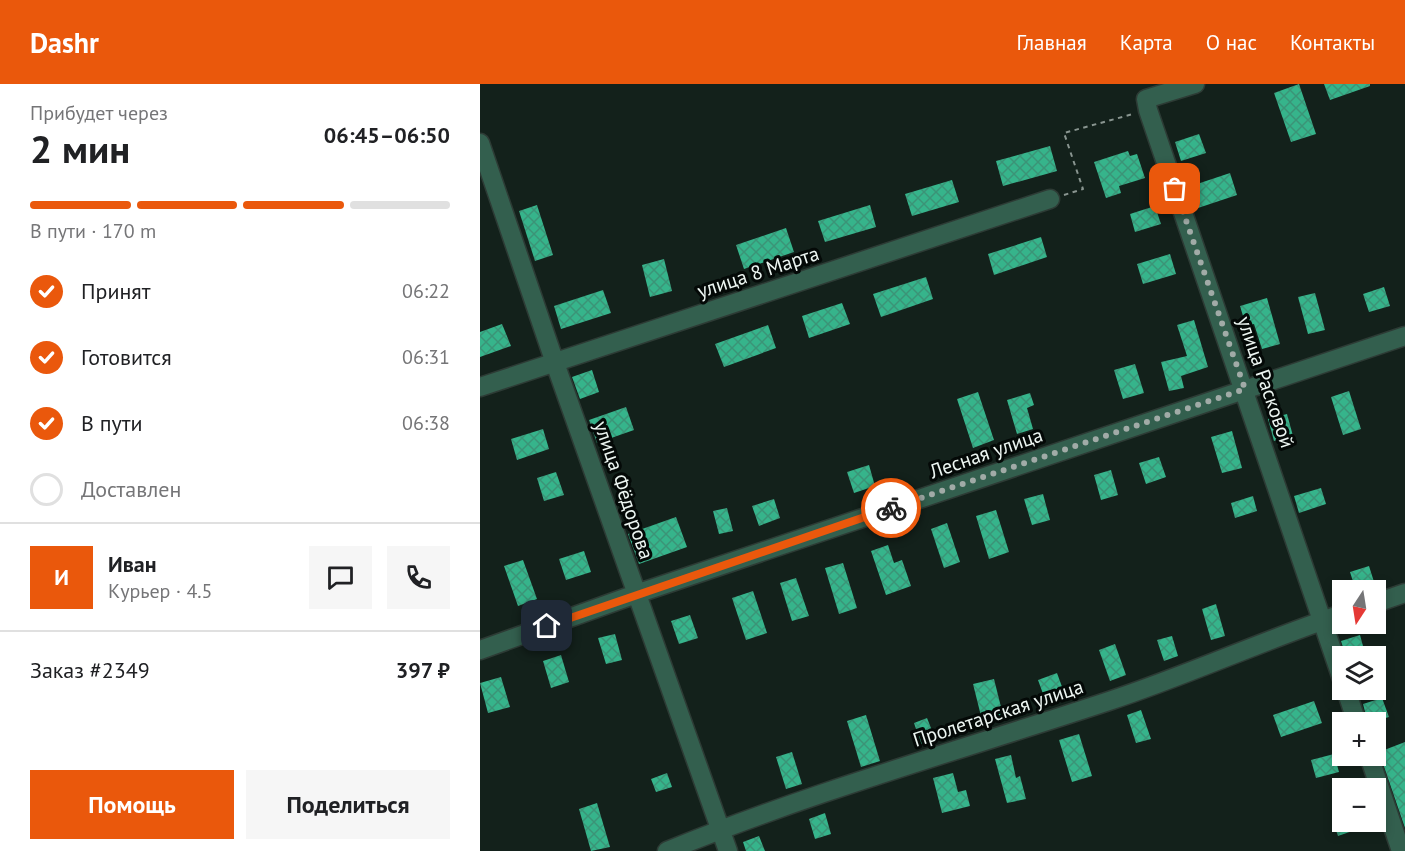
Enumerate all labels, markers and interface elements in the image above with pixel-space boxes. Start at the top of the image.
text: Dashr [30,24,99,61]
text: Главная [1016,29,1087,56]
text: Карта [1120,29,1173,56]
text: О нас [1206,29,1257,56]
text: Контакты [1290,29,1375,56]
text: Прибудет через [30,100,168,126]
text: 06:45–06:50 [324,121,450,149]
text: 2 мин [30,123,130,174]
pin [1149,163,1200,214]
icon: bag [1158,172,1191,205]
text: В пути · 170 m [30,218,156,244]
street label: улица 8 Марта [694,240,822,304]
icon: check [30,275,63,308]
text: Принят [81,277,151,305]
text: 06:22 [402,278,450,304]
street label: улица Расковой [1231,313,1301,451]
icon: check [30,341,63,374]
text: Готовится [81,343,172,371]
text: 06:31 [402,344,450,370]
icon: check [30,407,63,440]
text: В пути [81,409,143,437]
text: 06:38 [402,410,450,436]
street label: улица Фёдорова [588,417,660,563]
street label: Лесная улица [925,422,1046,485]
text: Доставлен [81,475,181,503]
courier [861,478,921,538]
icon: bike [875,492,908,525]
button: chat [309,546,372,609]
button: phone [387,546,450,609]
text: Иван [108,550,157,578]
text: И [54,563,69,591]
text: Курьер · 4.5 [108,578,212,604]
north arrow [1332,580,1386,634]
map controls [1332,580,1386,832]
pin [521,600,572,651]
icon: home [530,609,563,642]
button: layers [1332,646,1386,700]
text: Заказ #2349 [30,656,150,684]
text: 397 ₽ [396,656,450,684]
street label: Пролетарская улица [909,673,1087,753]
button: + [1332,712,1386,766]
button: Помощь [30,770,234,839]
button: Поделиться [246,770,450,839]
button: − [1332,778,1386,832]

